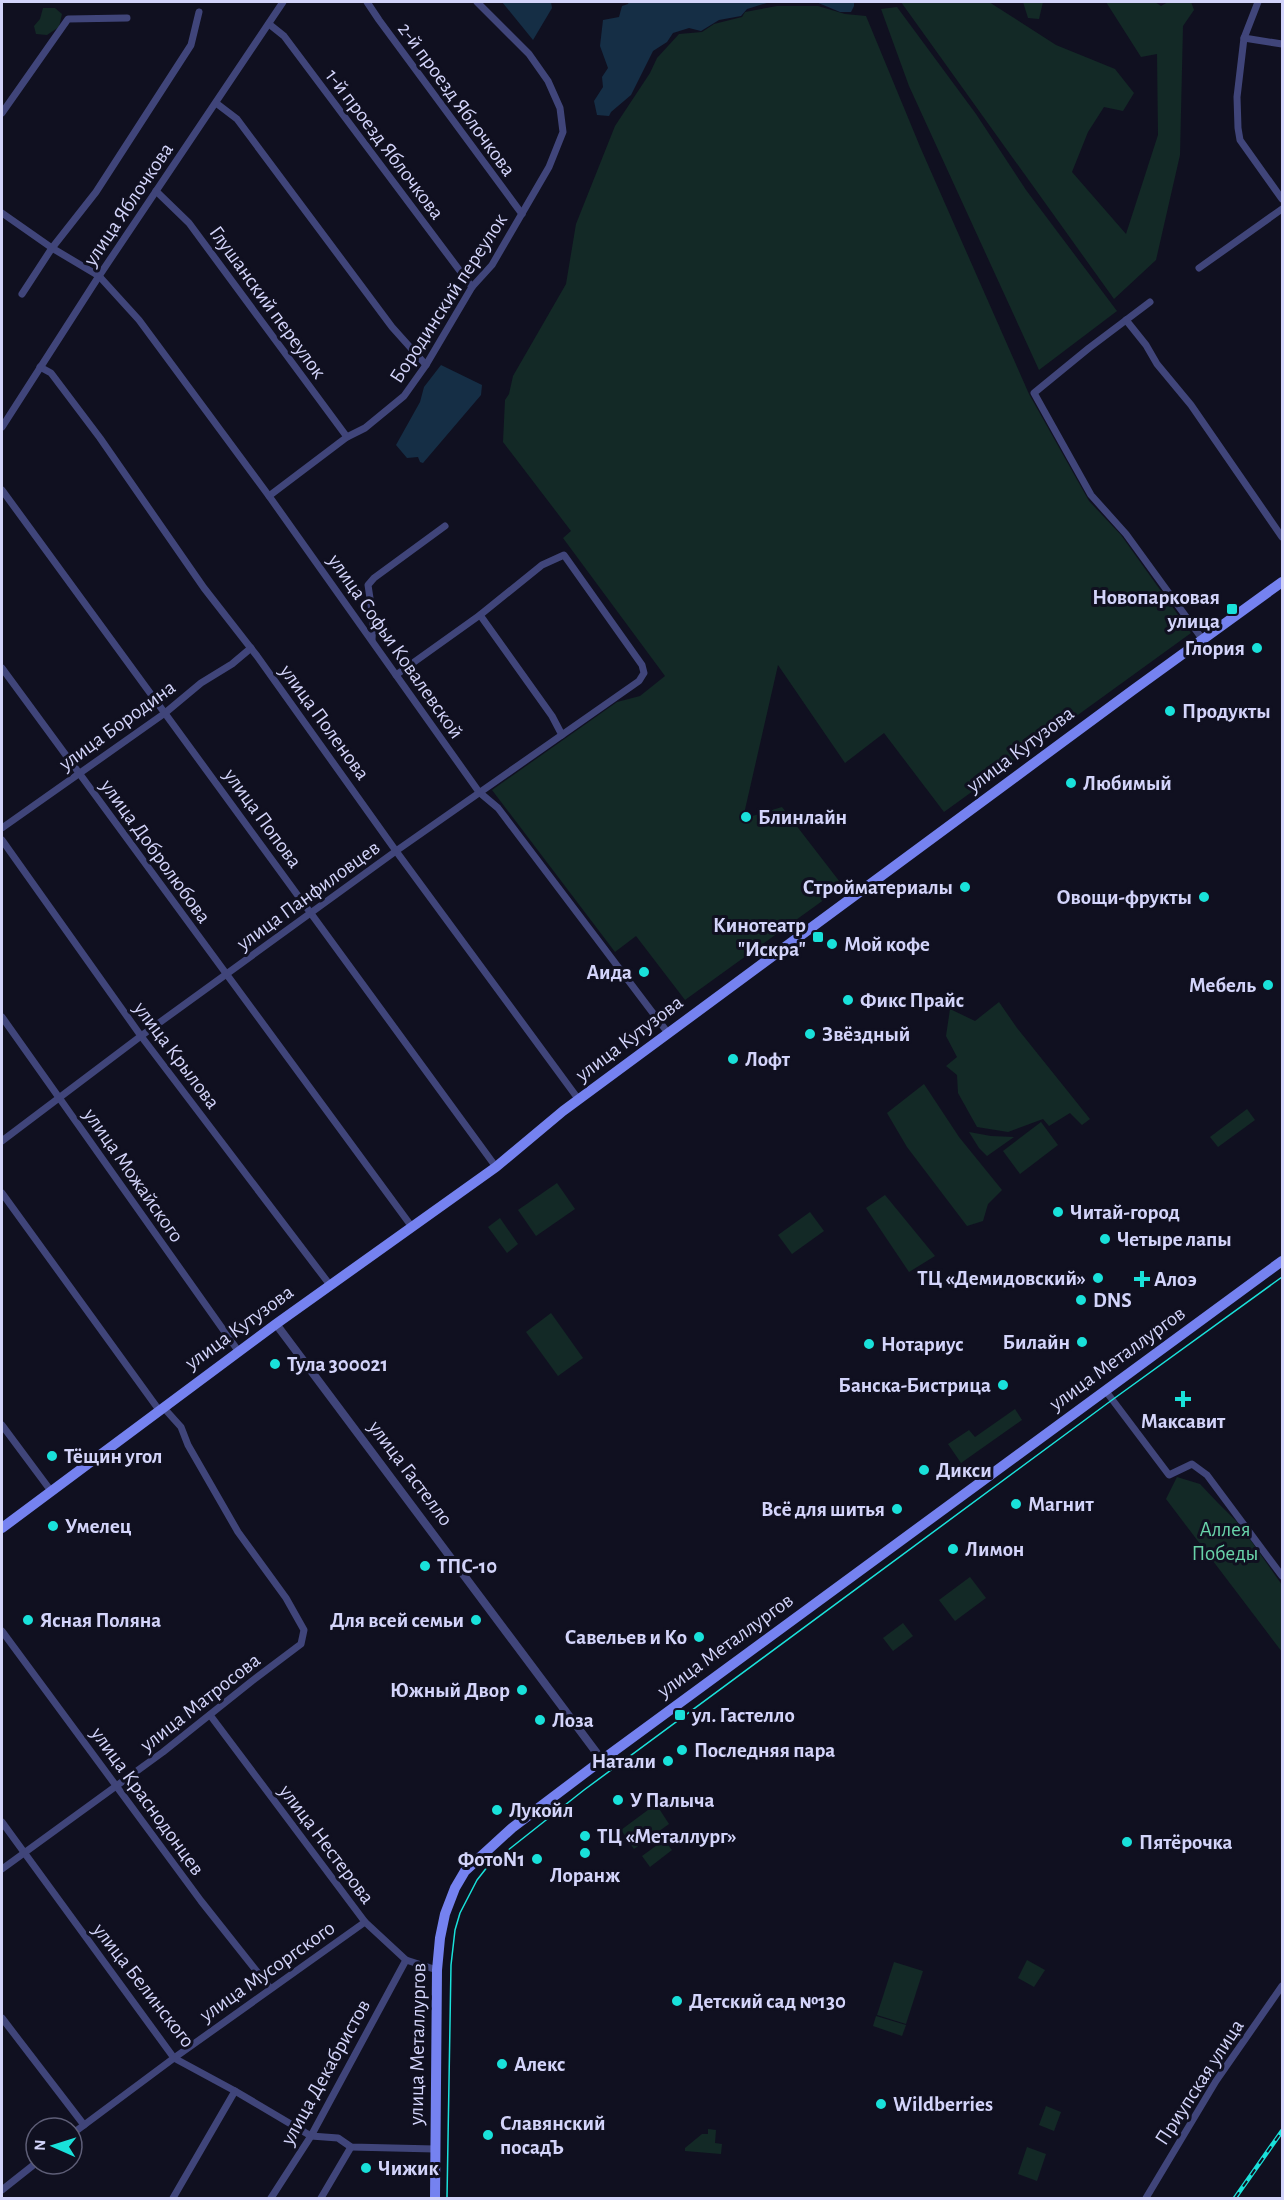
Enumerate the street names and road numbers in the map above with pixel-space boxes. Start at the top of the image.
street label: 2-й проезд Яблочкова [394,18,520,180]
street label: 1-й проезд Яблочкова [321,65,448,224]
street label: улица Яблочкова [79,139,177,270]
street label: Бородинский переулок [386,209,511,387]
street label: Глушанский переулок [205,222,330,383]
street label: улица Софьи Ковалевской [323,549,467,742]
street label: улица Поленова [275,660,374,784]
street label: улица Бородина [54,676,180,775]
street label: улица Кутузова [962,702,1078,797]
street label: улица Попова [219,764,306,872]
street label: улица Добролюбова [96,775,215,927]
street label: улица Панфиловцев [232,837,384,955]
street label: улица Кутузова [571,991,687,1086]
street label: улица Крылова [129,997,224,1113]
street label: улица Можайского [79,1104,188,1246]
street label: улица Кутузова [180,1281,298,1374]
street label: улица Металлургов [1045,1302,1189,1415]
street label: улица Гастелло [364,1416,457,1530]
street label: улица Металлургов [653,1589,797,1702]
street label: улица Матросова [136,1649,265,1756]
street label: улица Краснодонцев [86,1723,208,1879]
street label: улица Нестерова [275,1780,378,1908]
street label: улица Мусоргского [195,1917,339,2026]
street label: улица Белинского [88,1918,198,2051]
street label: улица Металлургов [406,1963,429,2126]
street label: улица Декабристов [276,1996,374,2149]
street label: Приупская улица [1151,2015,1248,2149]

